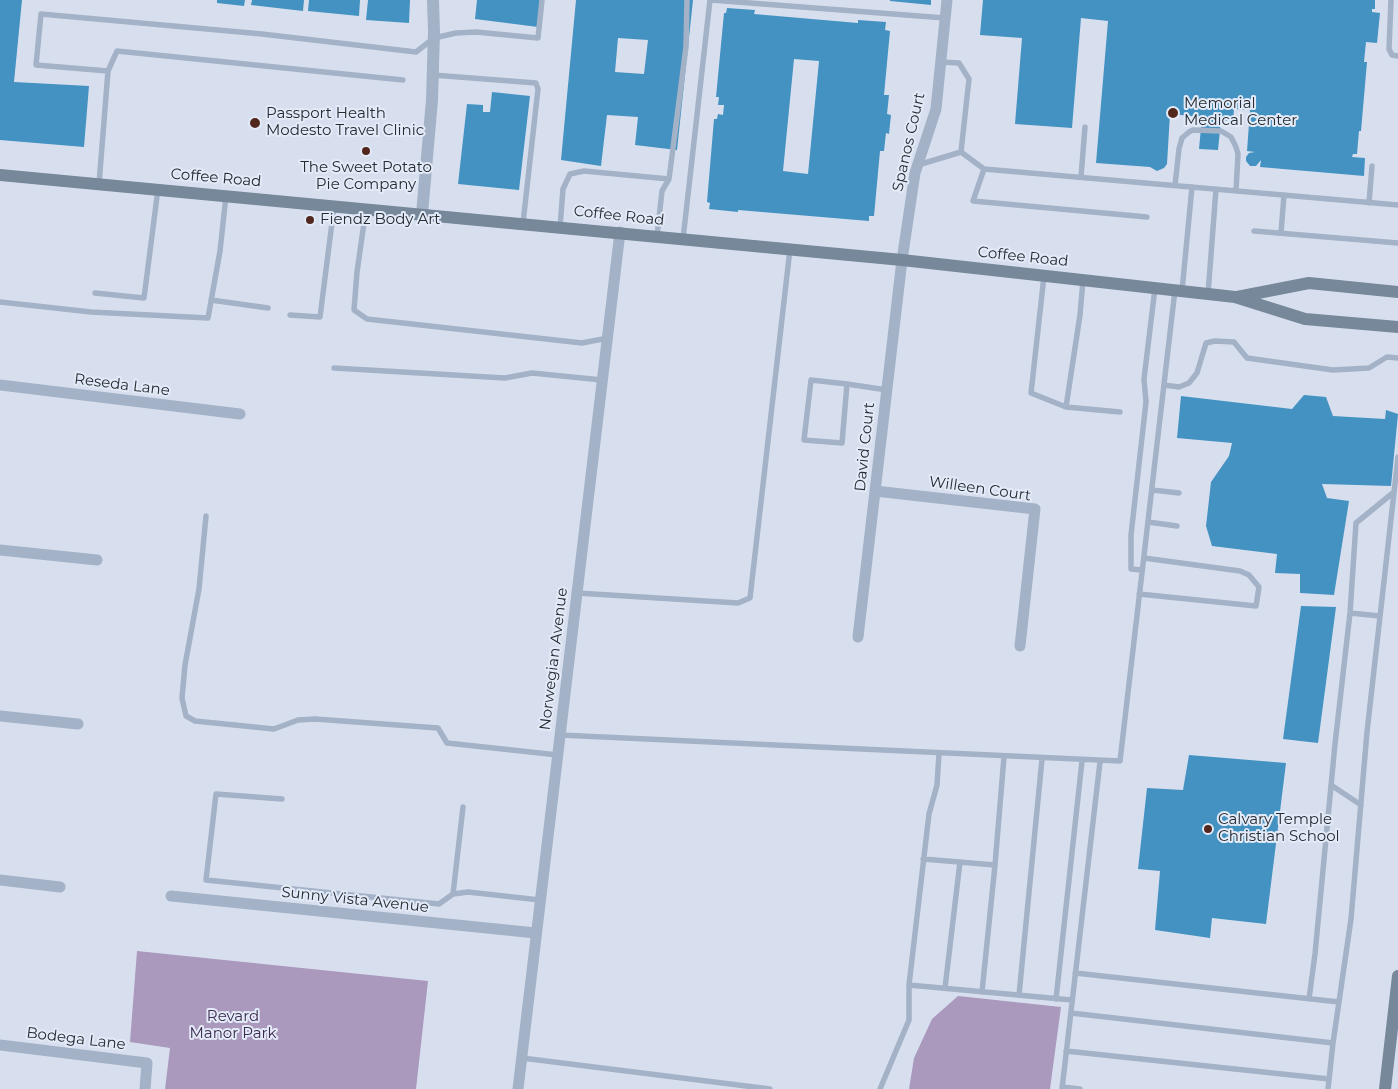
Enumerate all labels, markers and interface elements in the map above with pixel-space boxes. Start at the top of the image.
street label: Spanos Court [889,91,929,193]
place label: Memorial Medical Center [1184,95,1297,130]
place label: Passport Health Modesto Travel Clinic [266,105,424,140]
marker: Memorial Medical Center [1166,106,1180,120]
marker: Passport Health Modesto Travel Clinic [248,116,262,130]
marker: The Sweet Potato Pie Company [360,145,372,157]
place label: The Sweet Potato Pie Company [300,159,432,194]
street label: Coffee Road [170,165,262,191]
street label: Coffee Road [573,202,665,230]
place label: Fiendz Body Art [320,211,440,229]
marker: Fiendz Body Art [304,214,316,226]
street label: Coffee Road [977,243,1069,271]
street label: Reseda Lane [73,370,171,400]
street label: David Court [851,402,879,492]
street label: Willeen Court [928,473,1032,505]
street label: Norwegian Avenue [536,587,572,731]
place label: Calvary Temple Christian School [1218,811,1340,846]
marker: Calvary Temple Christian School [1202,823,1214,835]
street label: Sunny Vista Avenue [280,883,430,917]
park label: Revard Manor Park [190,1008,276,1043]
street label: Bodega Lane [25,1024,127,1054]

